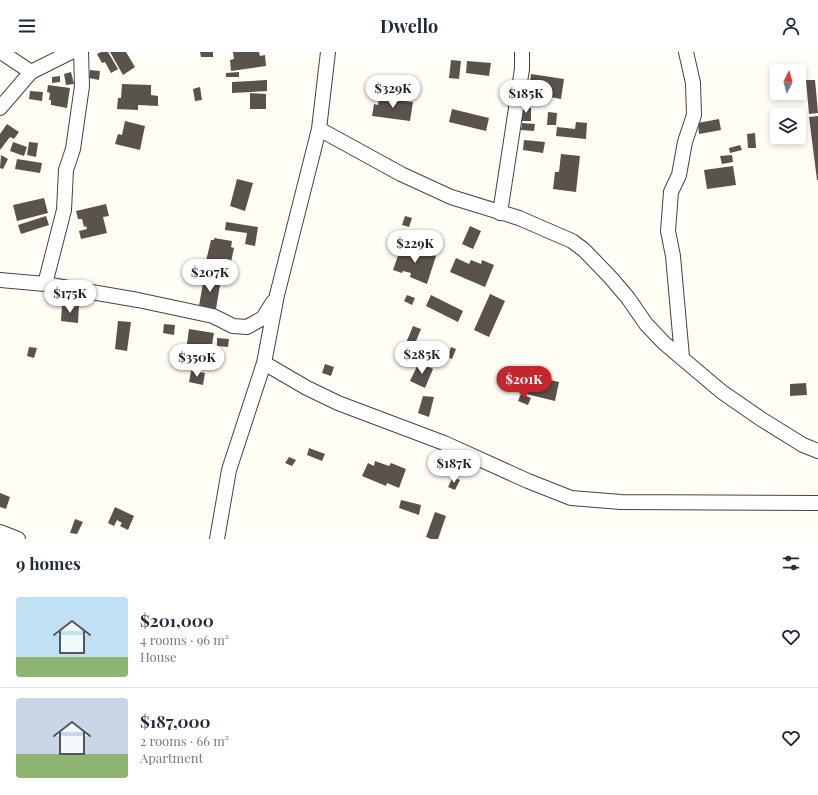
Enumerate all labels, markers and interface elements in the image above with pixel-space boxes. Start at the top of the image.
text: Dwello [380,14,438,38]
icon: menu [16,15,38,37]
icon: person [780,15,802,37]
north arrow [770,64,806,100]
map controls [770,64,806,144]
pin: $329K [365,75,421,109]
text: $329K [374,79,412,96]
pin: $185K [498,80,554,114]
text: $185K [509,84,543,101]
button: layers [770,108,806,144]
pin: $229K [387,230,443,264]
text: $229K [396,234,434,251]
pin: $207K [182,259,238,293]
text: $207K [191,263,229,280]
pin: $175K [42,280,98,314]
text: $175K [53,284,87,301]
pin: $285K [394,341,450,375]
pin: $350K [169,344,225,378]
text: $285K [404,345,440,362]
text: $350K [178,348,216,365]
pin: $201K [496,366,552,400]
text: $201K [506,370,542,387]
pin: $187K [426,450,482,484]
text: $187K [437,454,471,471]
text: 9 homes [16,552,81,574]
icon: filters [780,552,802,574]
text: $201,000 [140,609,214,631]
icon: home [48,613,96,661]
icon: heart [780,626,802,648]
text: 4 rooms · 96 m² [140,631,229,648]
text: House [140,648,177,665]
text: $187,000 [140,710,210,732]
icon: home [48,714,96,762]
icon: heart [780,727,802,749]
text: 2 rooms · 66 m² [140,732,229,749]
text: Apartment [140,749,203,766]

